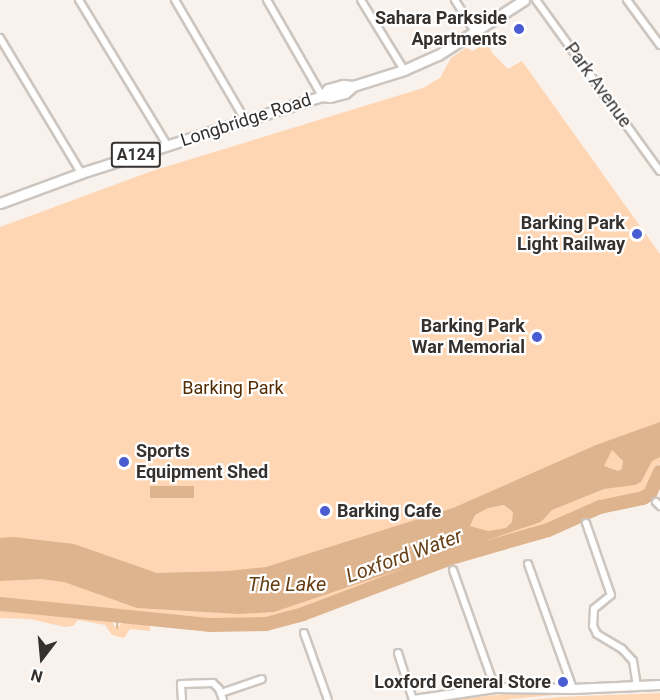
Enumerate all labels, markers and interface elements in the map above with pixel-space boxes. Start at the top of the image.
place label: Sahara Parkside Apartments [375,8,507,50]
marker: Sahara Parkside Apartments [512,22,526,36]
street label: Park Avenue [560,38,636,132]
street label: Longbridge Road [178,89,314,151]
road number: A124 [110,142,162,168]
place label: Barking Park Light Railway [517,213,625,256]
marker: Barking Park Light Railway [630,227,644,241]
place label: Barking Park War Memorial [412,316,525,358]
marker: Barking Park War Memorial [530,330,544,344]
park label: Barking Park [182,377,284,399]
place label: Sports Equipment Shed [136,441,268,484]
marker: Sports Equipment Shed [117,455,131,469]
place label: Barking Cafe [337,500,441,522]
marker: Barking Cafe [318,504,332,518]
water label: Loxford Water [343,524,465,588]
water label: The Lake [248,572,326,596]
north arrow [12,628,72,688]
text: N [29,665,45,686]
place label: Loxford General Store [374,671,551,693]
marker: Loxford General Store [556,675,570,689]

